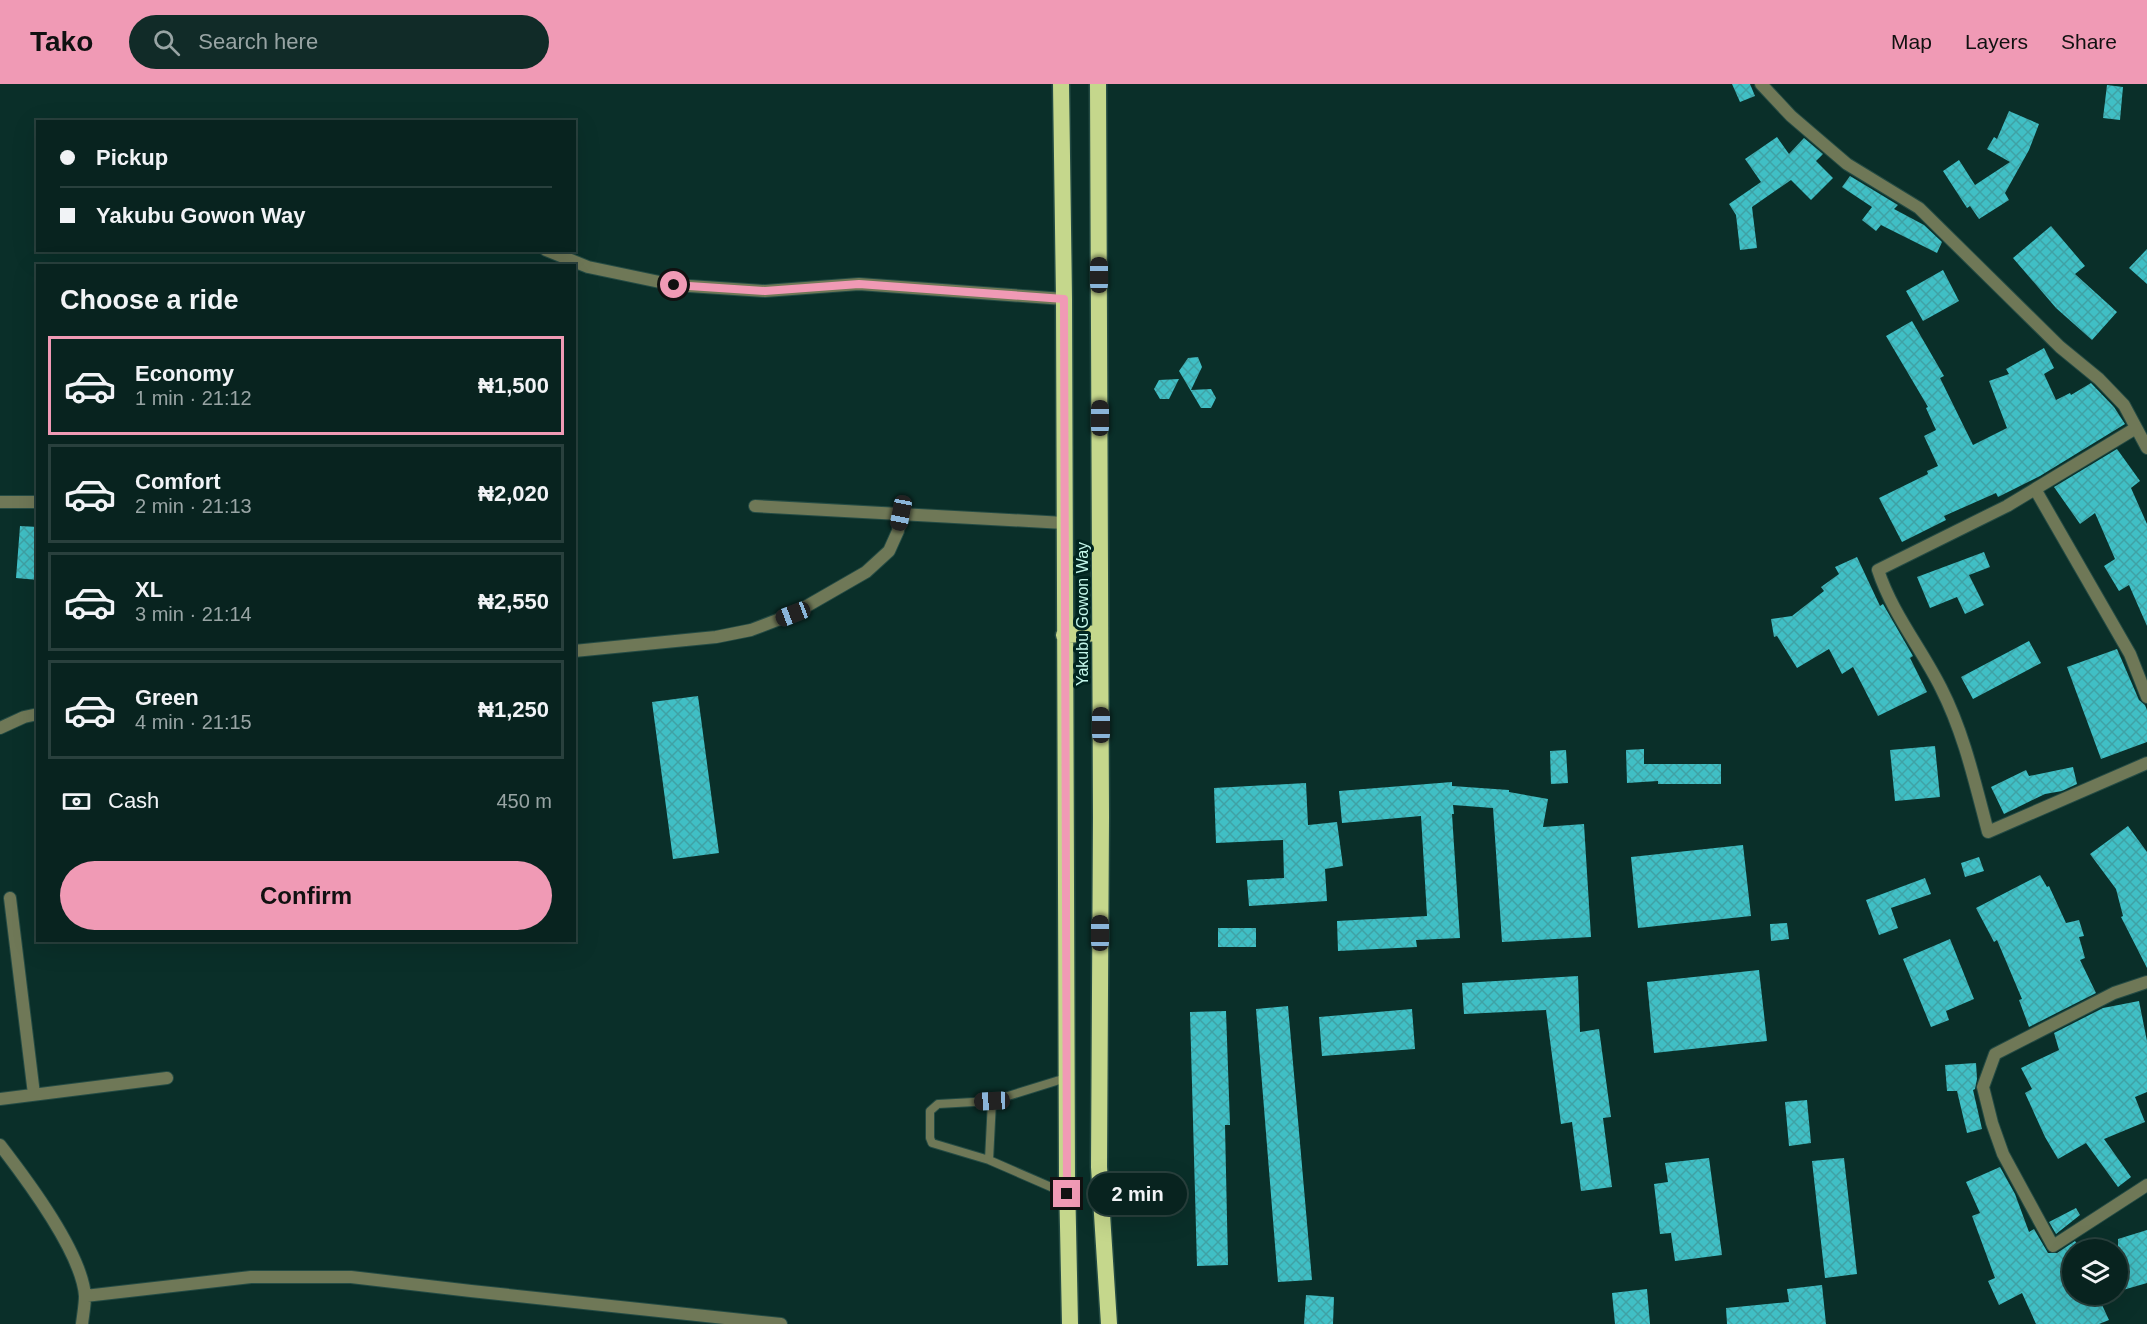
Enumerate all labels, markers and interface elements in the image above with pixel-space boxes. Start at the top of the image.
search box [129,15,549,69]
text: Tako [30,26,93,57]
icon: search [150,26,183,59]
text: Search here [198,29,318,54]
text: Map [1891,30,1932,53]
text: Layers [1965,30,2028,53]
text: Share [2061,30,2117,53]
text: Pickup [96,145,168,170]
text: Yakubu Gowon Way [96,203,305,228]
car [1090,257,1108,293]
route start [660,271,687,298]
text: Choose a ride [60,285,239,315]
icon: car [63,359,117,413]
text: Economy [135,361,234,386]
text: ₦1,500 [478,373,549,398]
text: 1 min · 21:12 [135,387,252,409]
car [1091,400,1109,436]
icon: car [63,467,117,521]
text: Comfort [135,469,221,494]
text: ₦2,020 [478,481,549,506]
car [889,494,913,532]
text: 2 min · 21:13 [135,495,252,517]
street label: Yakubu Gowon Way [1074,542,1091,686]
icon: car [63,575,117,629]
text: XL [135,577,163,602]
text: ₦2,550 [478,589,549,614]
car [773,599,813,629]
text: 3 min · 21:14 [135,603,252,625]
icon: car [63,683,117,737]
text: Green [135,685,199,710]
text: ₦1,250 [478,697,549,722]
car [1092,707,1110,743]
text: 4 min · 21:15 [135,711,252,733]
icon: cash [60,785,93,818]
text: Cash [108,788,159,813]
text: 450 m [496,790,552,812]
button: Confirm [60,861,552,930]
car [1091,915,1109,951]
car [974,1091,1010,1111]
callout: 2 min [1088,1173,1187,1215]
route end [1053,1180,1080,1207]
text: 2 min [1111,1183,1164,1205]
map controls [2062,1239,2128,1305]
button: layers [2062,1239,2128,1305]

